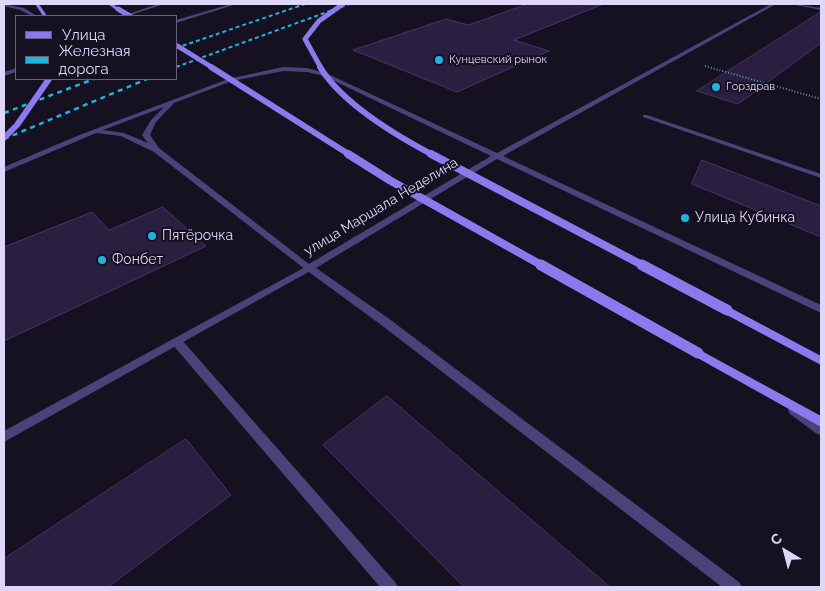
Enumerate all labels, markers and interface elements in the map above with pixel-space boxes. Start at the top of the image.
legend [15,15,178,80]
text: Улица [62,26,106,44]
text: Железная дорога [59,42,131,78]
place label: Кунцевский рынок [449,53,547,67]
marker: Кунцевский рынок [433,54,445,66]
place label: Горздрав [726,80,775,94]
marker: Горздрав [710,81,722,93]
street label: улица Маршала Неделина [301,154,461,260]
place label: Улица Кубинка [695,210,795,226]
marker: Улица Кубинка [679,212,691,224]
place label: Пятёрочка [162,228,233,244]
marker: Пятёрочка [146,230,158,242]
place label: Фонбет [112,252,163,268]
marker: Фонбет [96,254,108,266]
north arrow [760,526,810,576]
text: С [767,530,785,548]

